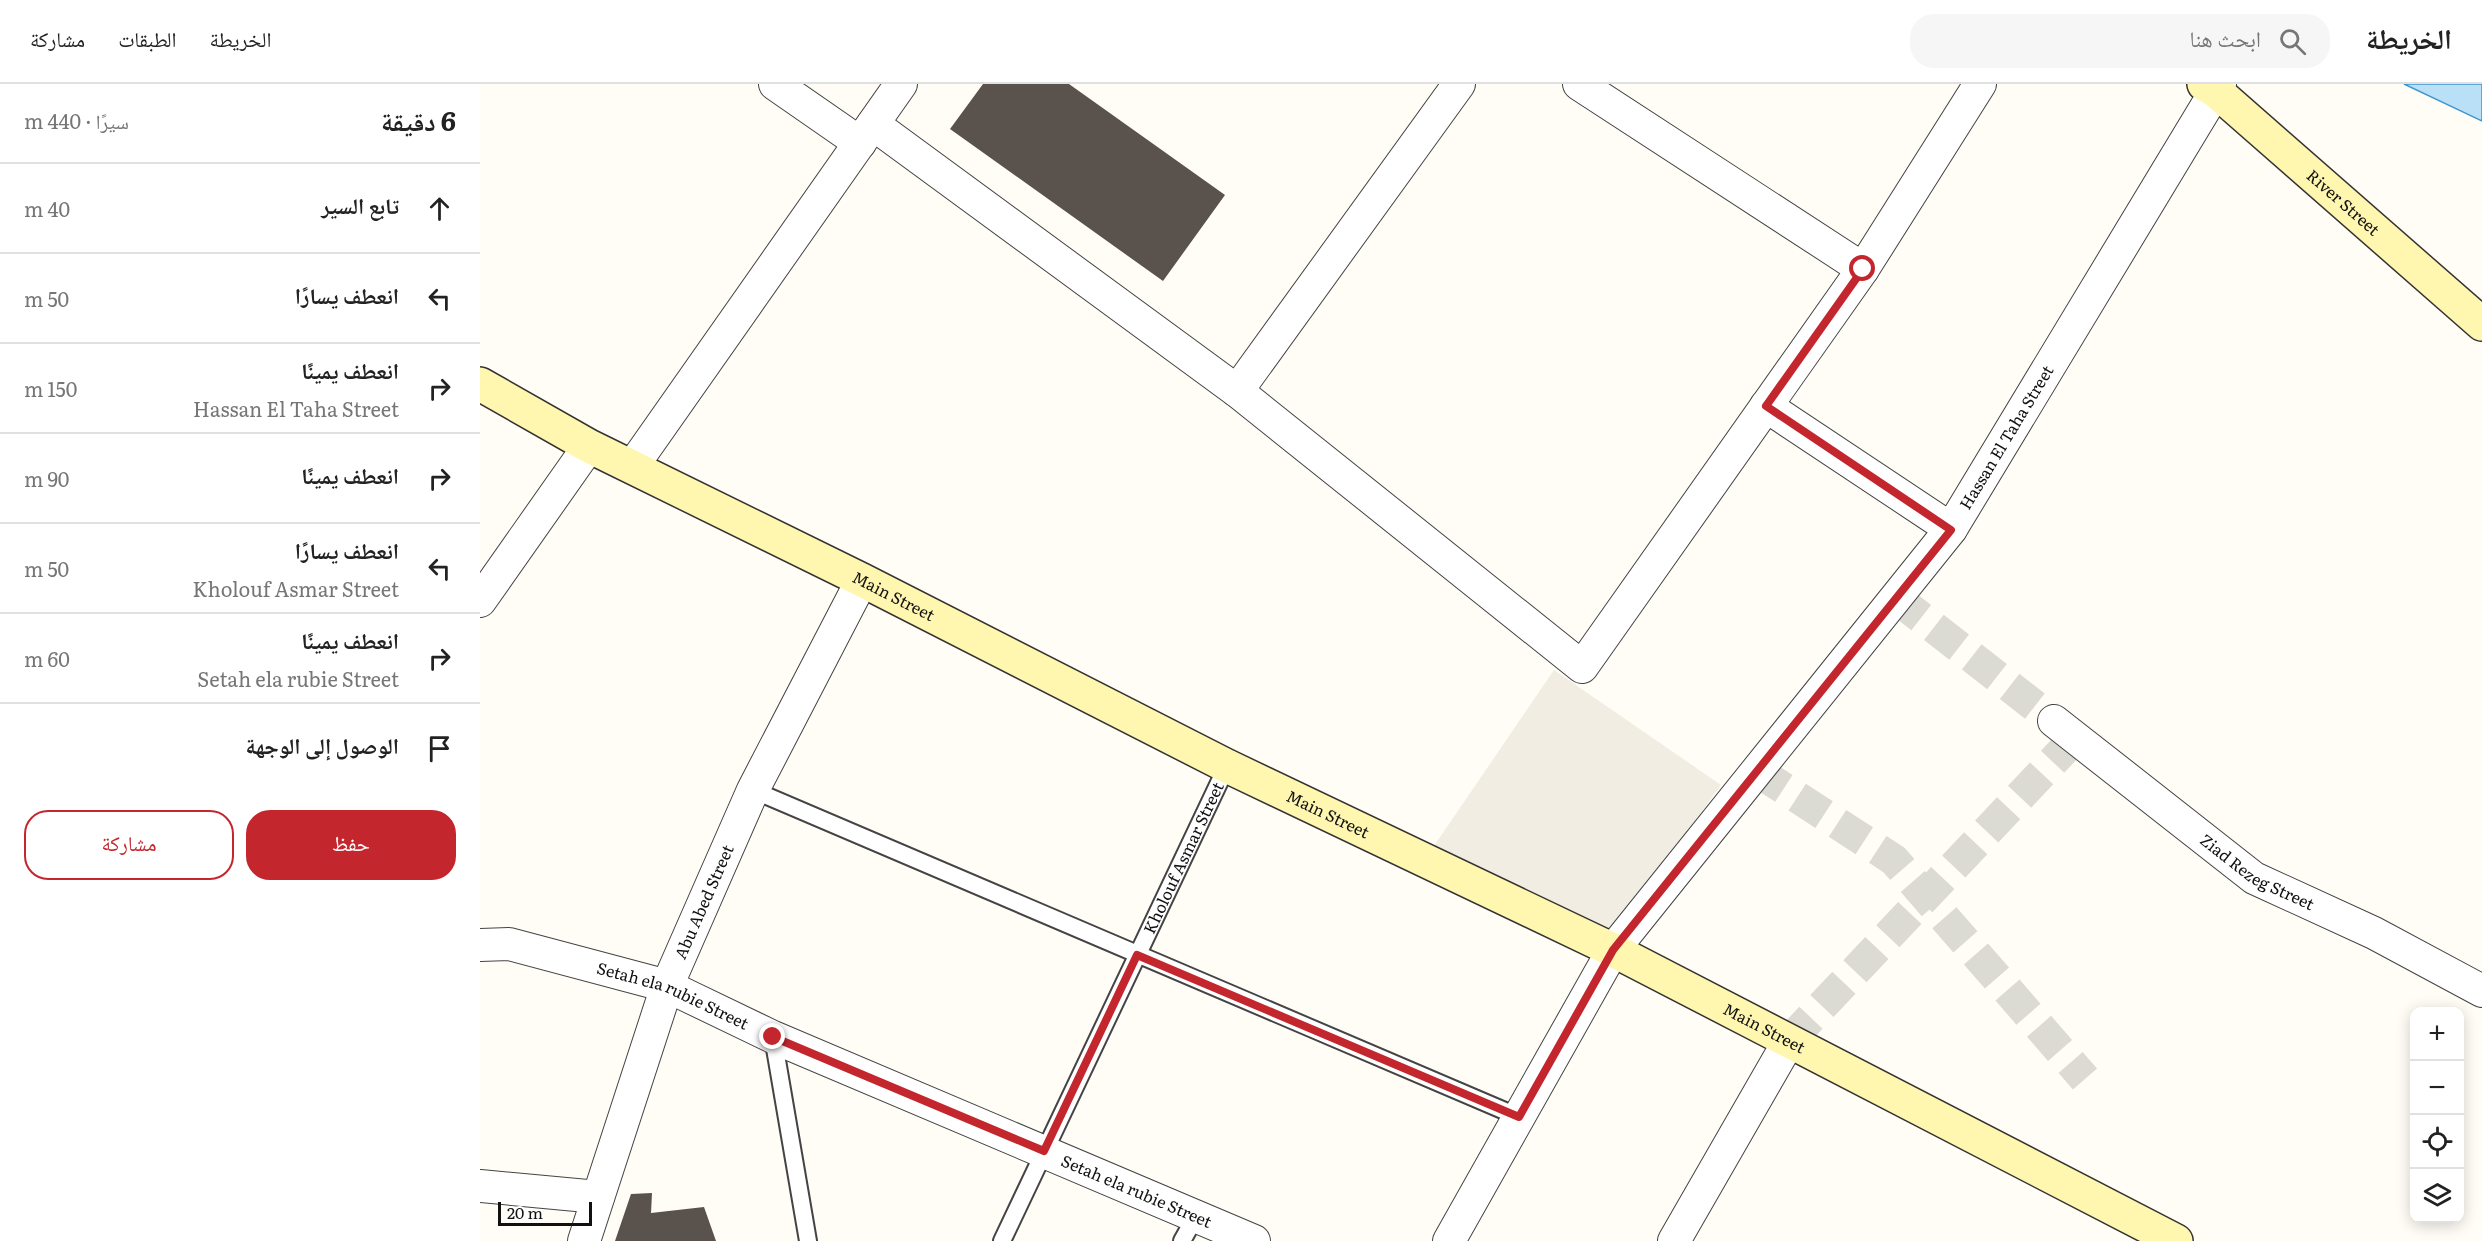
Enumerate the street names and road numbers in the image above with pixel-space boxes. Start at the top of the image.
street label: River Street [2302,163,2386,241]
street label: Hassan El Taha Street [1953,360,2059,514]
street label: Main Street [849,564,940,626]
street label: Kholouf Asmar Street [1136,777,1229,937]
street label: Main Street [1283,783,1374,843]
street label: Ziad Rezeg Street [2196,827,2319,915]
street label: Abu Abed Street [667,840,739,963]
street label: Setah ela rubie Street [594,955,754,1035]
street label: Main Street [1719,996,1810,1059]
street label: Setah ela rubie Street [1058,1148,1216,1233]

